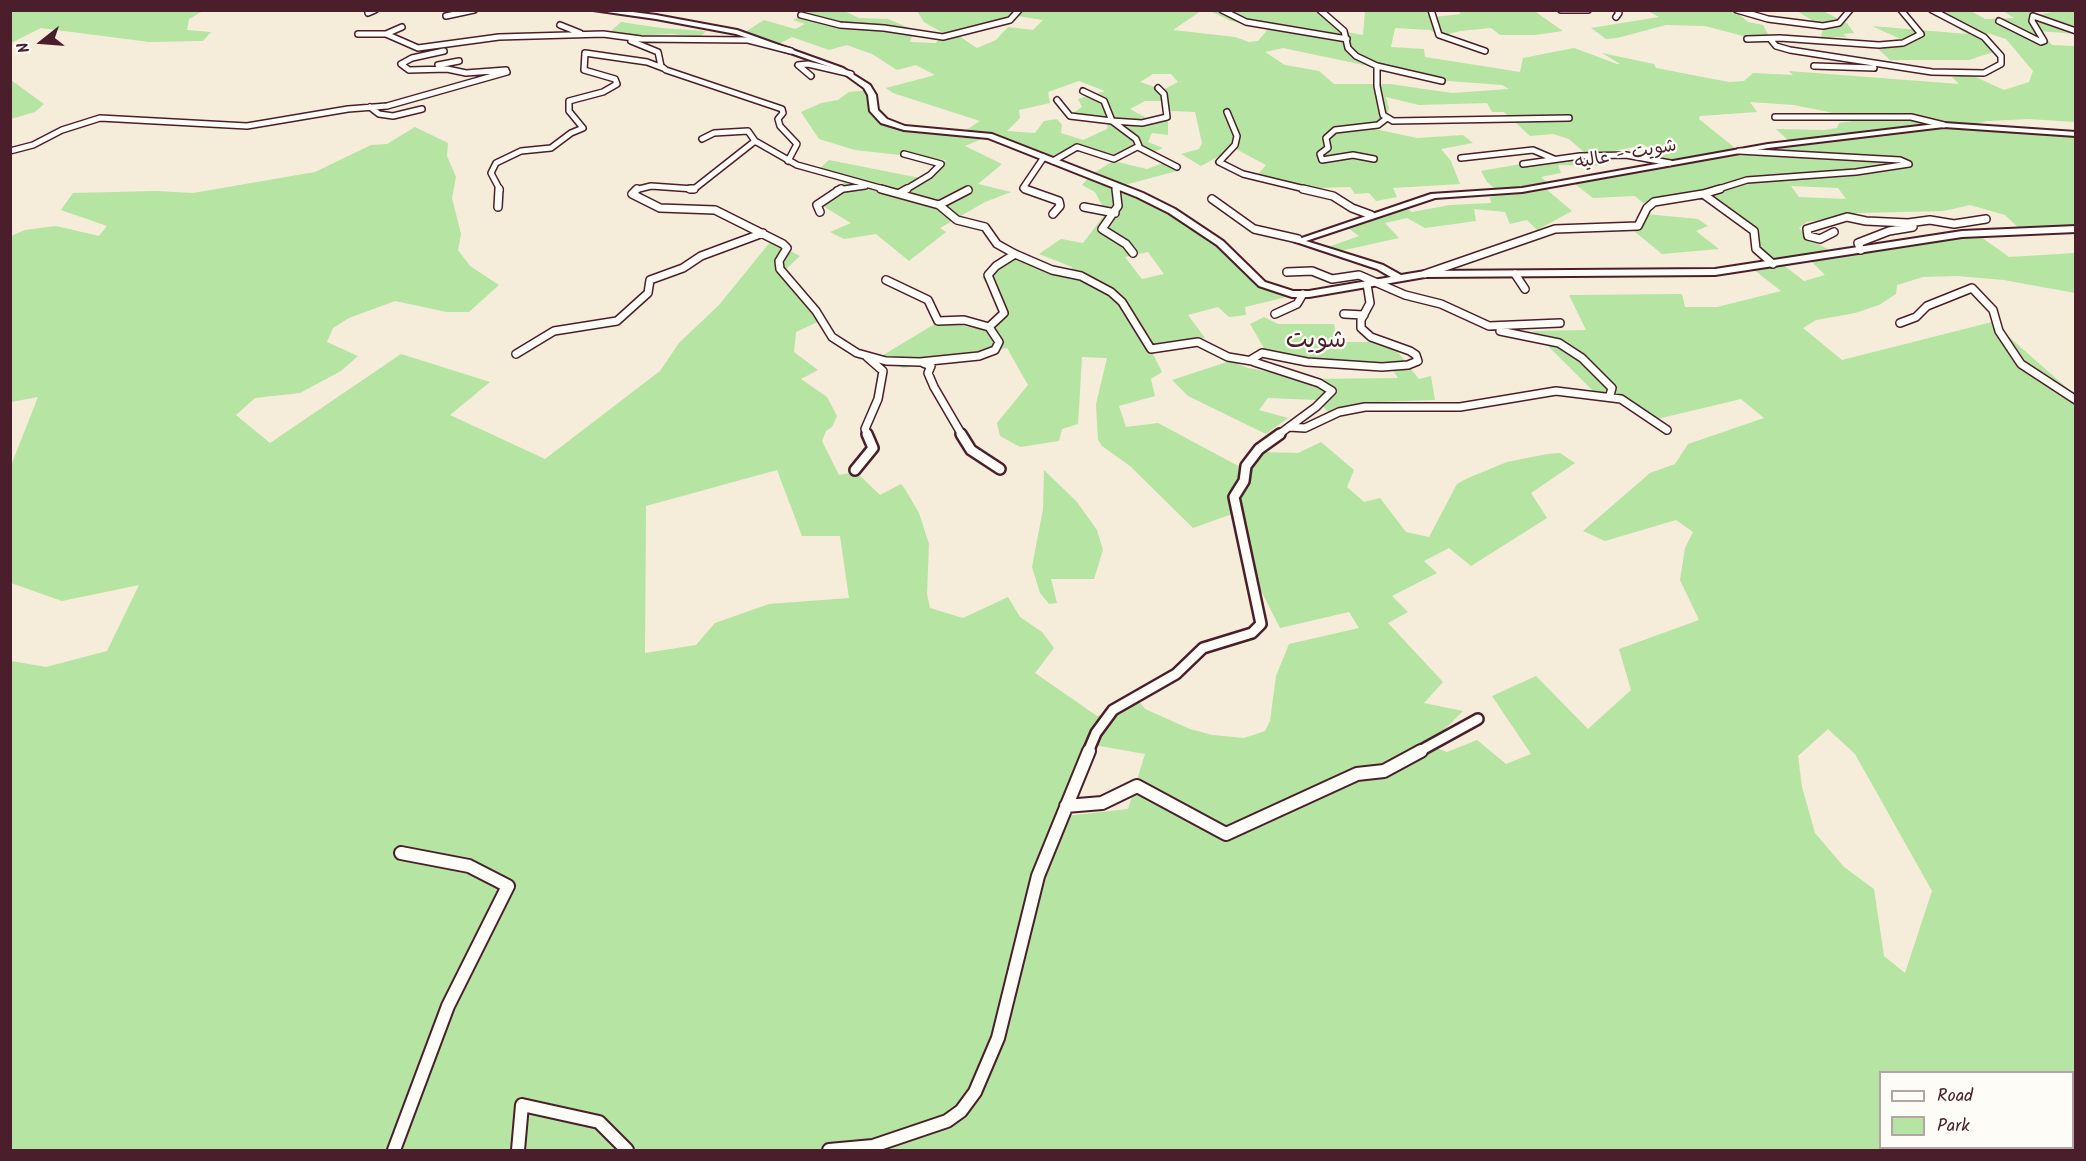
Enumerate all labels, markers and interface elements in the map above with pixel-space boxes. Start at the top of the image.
north arrow [12,12,72,72]
text: N [11,39,38,56]
street label: شويت - عاليه [1573,136,1679,176]
district label: شويت [1286,329,1346,357]
legend [1879,1071,2074,1149]
text: Road [1937,1082,1973,1111]
text: Park [1937,1112,1970,1141]

